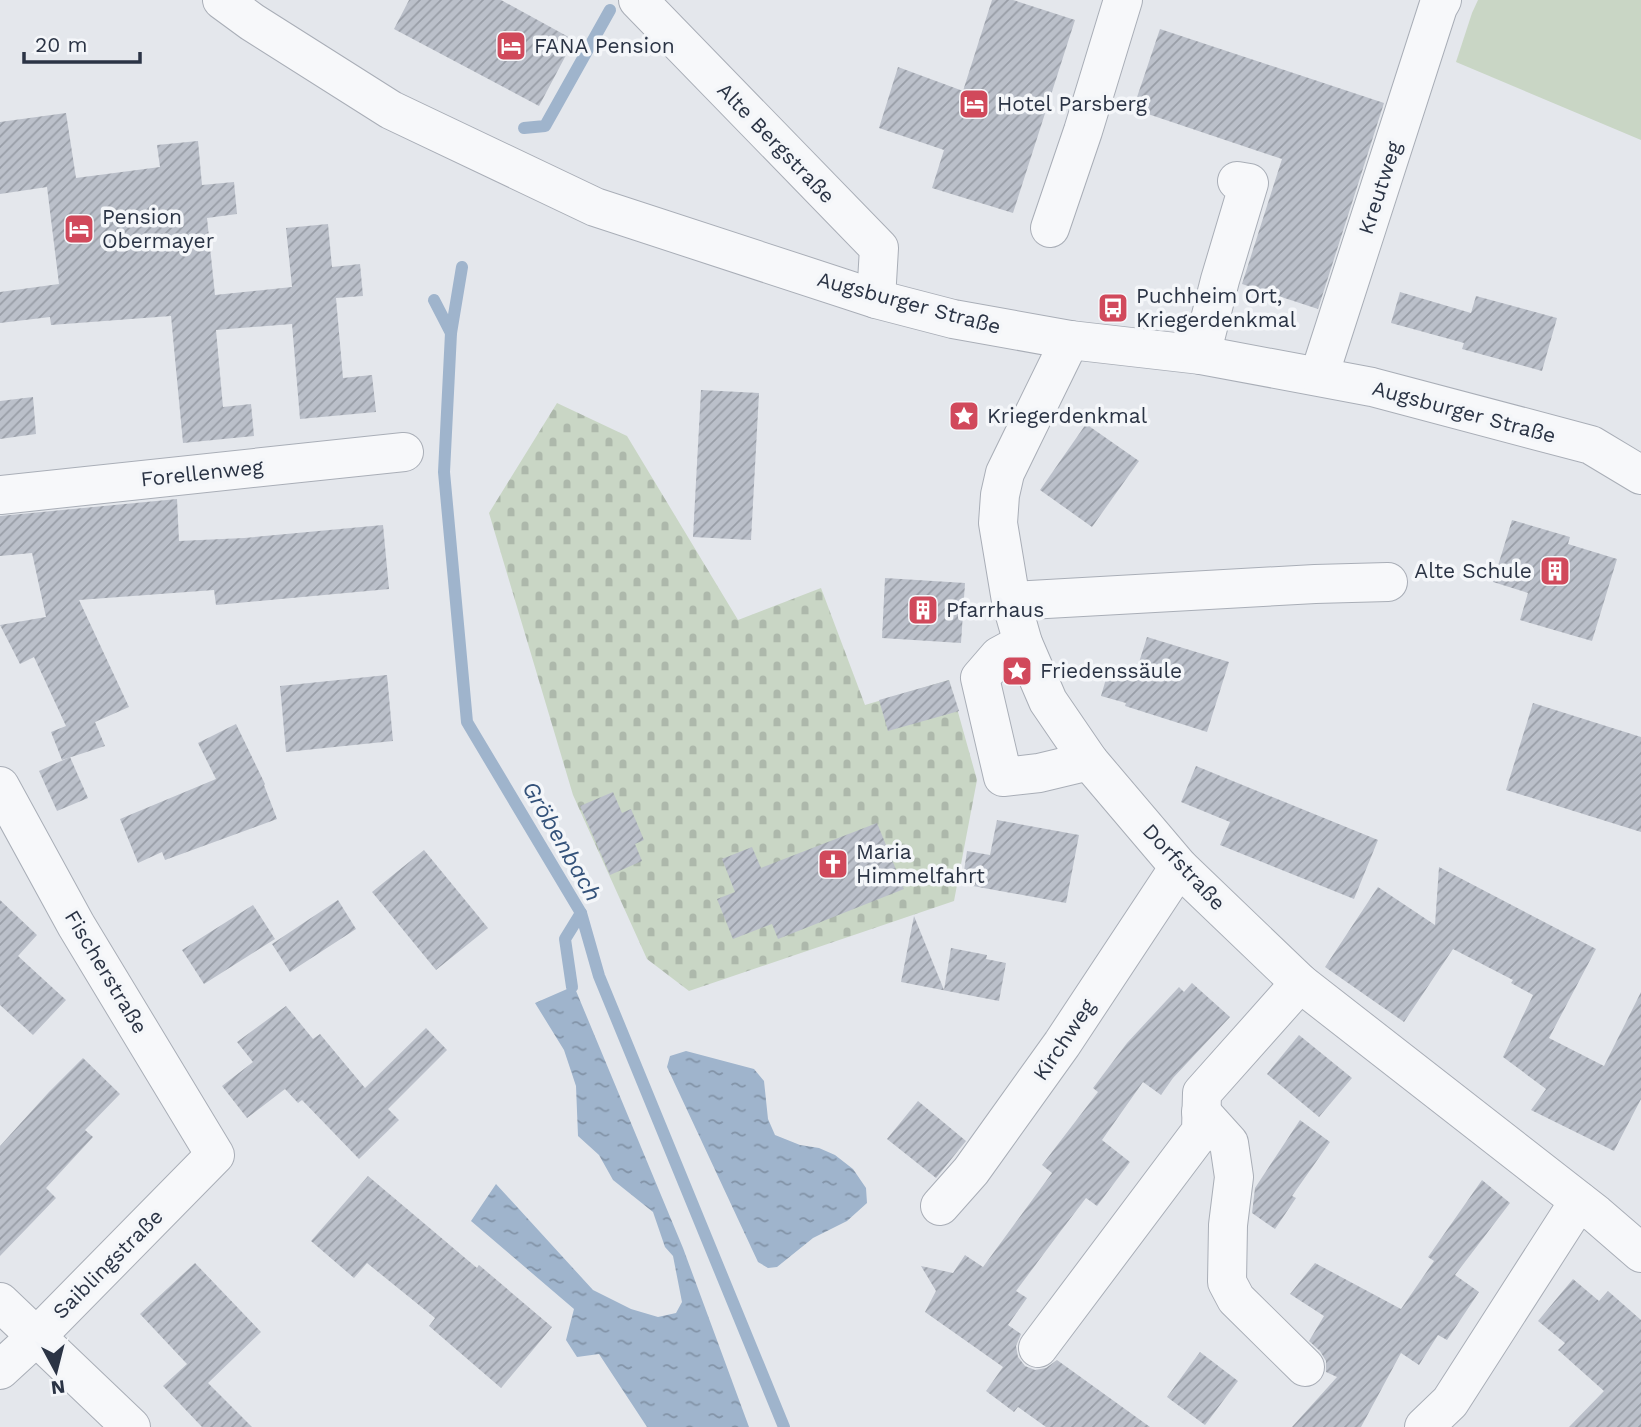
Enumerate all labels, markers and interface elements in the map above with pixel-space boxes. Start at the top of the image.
scale bar [24,21,140,65]
hotel icon: FANA Pension [494,29,528,63]
text: 20 m [35,32,87,57]
place label: FANA Pension [534,33,675,58]
street label: Alte Bergstraße [712,77,840,208]
hotel icon: Hotel Parsberg [957,87,991,121]
place label: Hotel Parsberg [997,91,1148,116]
street label: Kreutweg [1353,137,1407,238]
place label: Pension Obermayer [102,204,215,253]
hotel icon: Pension Obermayer [62,212,96,246]
street label: Augsburger Straße [815,266,1004,339]
place label: Puchheim Ort, Kriegerdenkmal [1136,283,1297,332]
bus stop icon: Puchheim Ort, Kriegerdenkmal [1096,291,1130,325]
street label: Augsburger Straße [1370,375,1559,448]
place icon: Kriegerdenkmal [947,399,981,433]
place label: Kriegerdenkmal [987,403,1148,428]
street label: Forellenweg [140,454,265,491]
building icon: Alte Schule [1538,554,1572,588]
place label: Alte Schule [1414,558,1532,583]
building icon: Pfarrhaus [906,593,940,627]
place label: Pfarrhaus [946,597,1044,622]
place icon: Friedenssäule [1000,654,1034,688]
place label: Friedenssäule [1040,658,1182,683]
water label: Gröbenbach [516,776,607,906]
street label: Dorfstraße [1138,818,1231,915]
place label: Maria Himmelfahrt [856,839,985,888]
church icon: Maria Himmelfahrt [816,847,850,881]
street label: Fischerstraße [60,905,153,1038]
street label: Kirchweg [1027,994,1100,1085]
street label: Saiblingstraße [47,1203,168,1324]
north arrow [21,1336,91,1406]
text: N [50,1375,66,1400]

